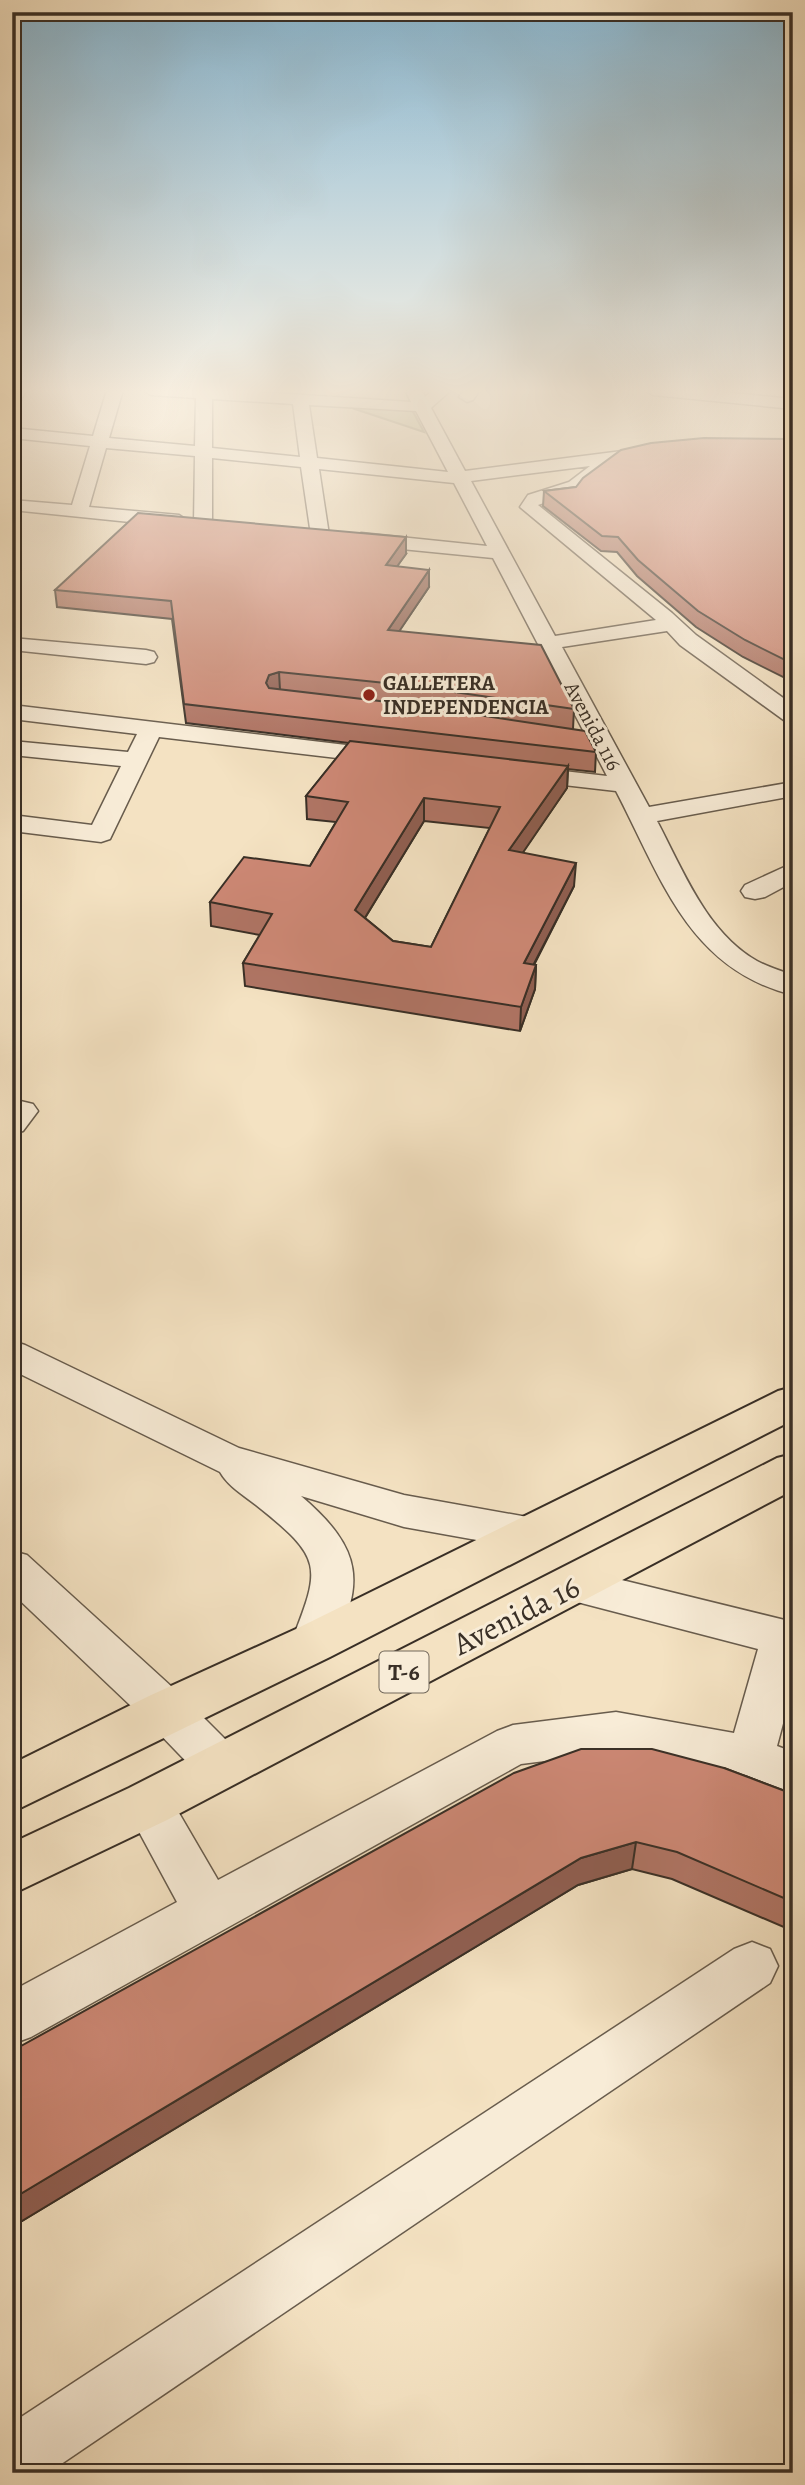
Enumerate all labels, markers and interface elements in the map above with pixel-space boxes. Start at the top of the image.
place label: GALLETERA INDEPENDENCIA [383,669,550,721]
street label: Avenida 116 [557,676,628,776]
marker: GALLETERA INDEPENDENCIA [361,687,377,703]
street label: Avenida 16 [444,1564,587,1666]
road number: T-6 [380,1652,428,1692]

